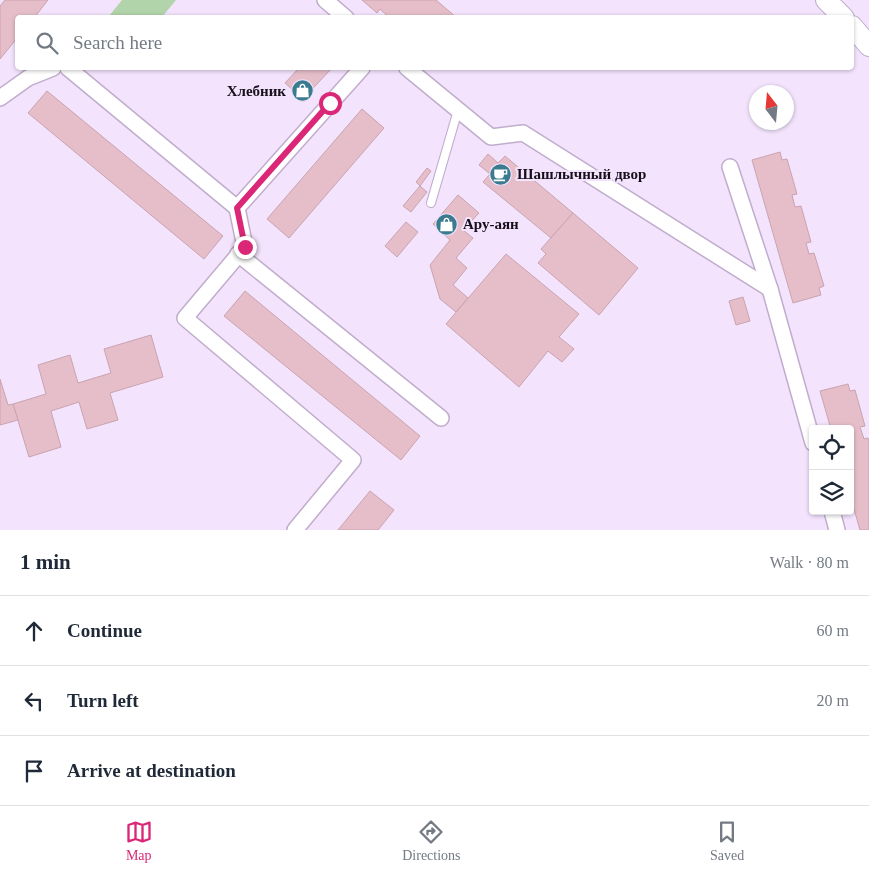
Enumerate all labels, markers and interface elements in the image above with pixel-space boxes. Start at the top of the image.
search box [15,15,854,70]
icon: search [33,29,61,57]
text: Search here [73,32,162,53]
shop icon: Хлебник [290,79,314,103]
place label: Хлебник [227,83,286,99]
north arrow [749,85,794,130]
route start [319,92,342,115]
cafe icon: Шашлычный двор [489,162,513,186]
place label: Шашлычный двор [517,166,646,182]
shop icon: Ару-аян [435,212,459,236]
place label: Ару-аян [463,216,519,232]
route end [234,236,257,259]
map controls [809,425,854,515]
button: locate [809,425,854,470]
button: layers [809,470,854,515]
text: 1 min [20,550,71,574]
text: Walk · 80 m [770,554,849,571]
icon: ahead [20,617,48,645]
text: Continue [67,620,142,641]
text: 60 m [817,622,849,639]
icon: left [20,687,48,715]
text: Turn left [67,690,139,711]
text: 20 m [817,692,849,709]
icon: arrive [20,757,48,785]
text: Arrive at destination [67,760,236,781]
tab: Map [125,818,153,864]
tab: Directions [402,818,461,864]
tab: Saved [710,818,744,864]

